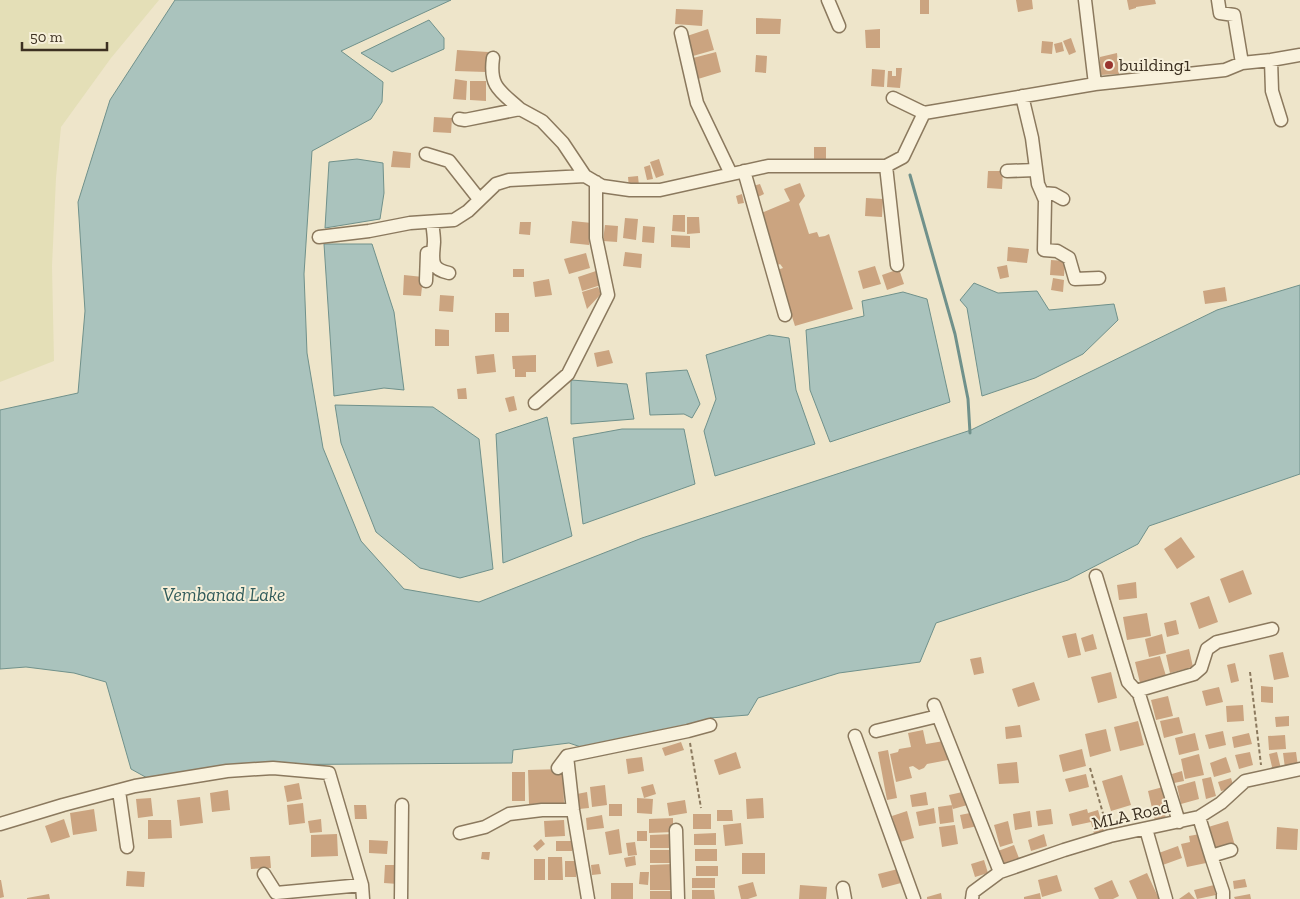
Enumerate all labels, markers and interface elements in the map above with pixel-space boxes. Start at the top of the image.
scale bar [22,20,108,52]
text: 50 m [30,28,63,46]
place label: building1 [1118,54,1191,76]
marker: building1 [1103,59,1115,71]
water label: Vembanad Lake [163,583,285,606]
street label: MLA Road [1090,795,1172,835]

